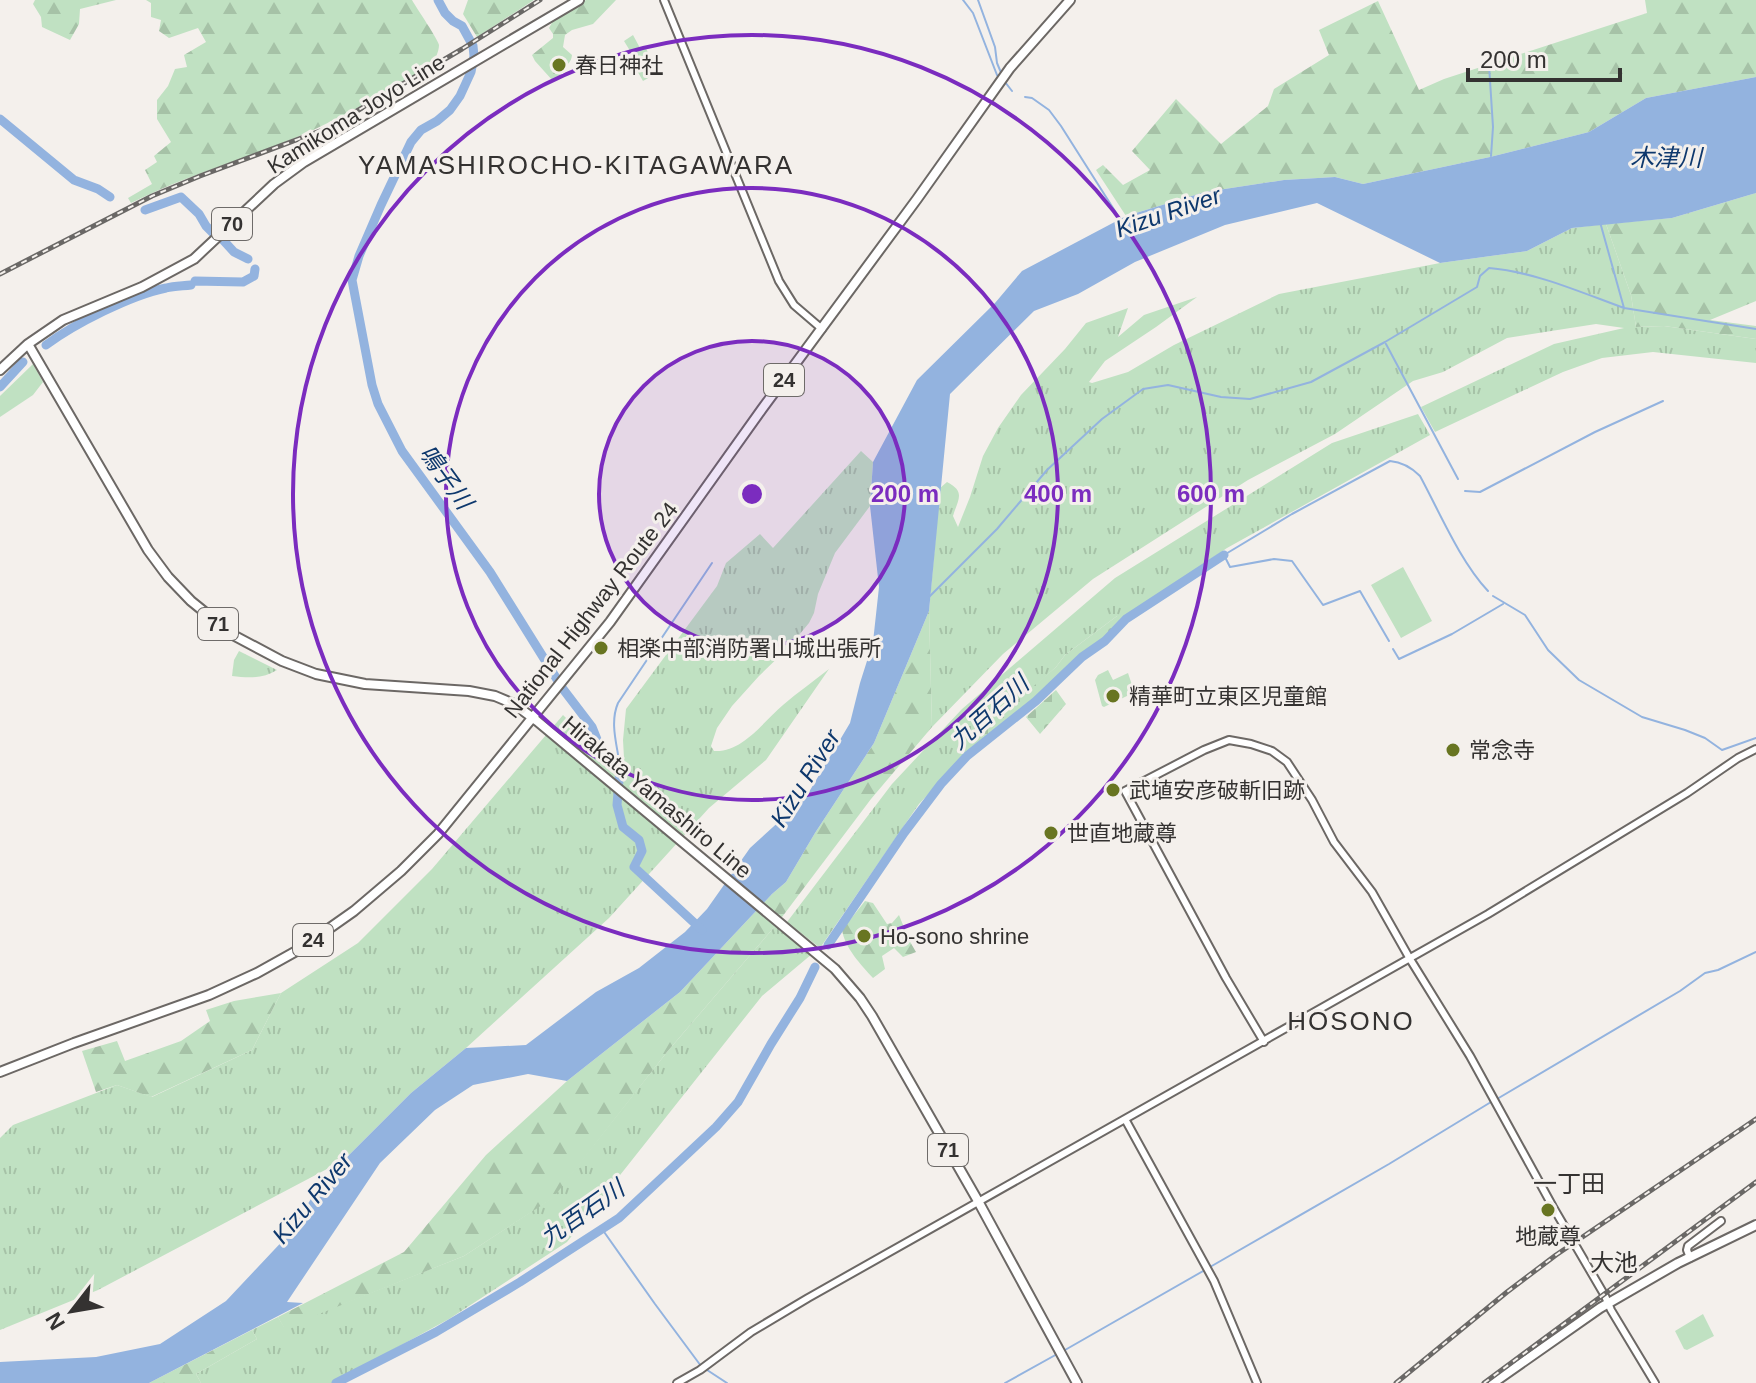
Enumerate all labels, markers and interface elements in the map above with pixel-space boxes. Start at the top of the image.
scale bar [1468,32,1620,82]
text: 200 m [1480,46,1547,73]
street label: Kamikoma Joyo Line [263,49,449,179]
place label: 春日神社 [575,53,663,78]
marker: 春日神社 [550,56,568,74]
water label: 木津川 [1630,144,1705,171]
district label: YAMASHIROCHO-KITAGAWARA [358,150,794,180]
water label: Kizu River [1112,181,1225,243]
road number: 70 [212,208,252,240]
road number: 24 [764,364,804,396]
water label: 鳴子川 [414,440,480,516]
centre of rings [738,480,766,508]
text: 200 m [871,480,939,507]
text: 400 m [1024,480,1092,507]
text: 600 m [1177,480,1245,507]
street label: National Highway Route 24 [499,497,683,723]
road number: 71 [198,608,238,640]
place label: 相楽中部消防署山城出張所 [617,636,881,661]
marker: 相楽中部消防署山城出張所 [592,639,610,657]
water label: 九百石川 [944,668,1036,754]
place label: 精華町立東区児童館 [1129,684,1327,709]
marker: 精華町立東区児童館 [1104,687,1122,705]
street label: Hirakata Yamashiro Line [557,711,757,883]
water label: Kizu River [765,724,846,832]
place label: 常念寺 [1469,738,1535,763]
marker: 常念寺 [1444,741,1462,759]
place label: 武埴安彦破斬旧跡 [1129,778,1305,803]
marker: 武埴安彦破斬旧跡 [1104,781,1122,799]
place label: 世直地蔵尊 [1067,821,1177,846]
marker: 世直地蔵尊 [1042,824,1060,842]
road number: 24 [293,924,333,956]
place label: Ho-sono shrine [880,924,1029,949]
marker: Ho-sono shrine [855,927,873,945]
district label: HOSONO [1287,1006,1415,1036]
road number: 71 [928,1134,968,1166]
water label: Kizu River [267,1147,358,1249]
district label: 一丁田 [1533,1170,1605,1197]
water label: 九百石川 [535,1173,632,1252]
marker: 地蔵尊 [1539,1201,1557,1219]
place label: 地蔵尊 [1515,1224,1581,1249]
district label: 大池 [1590,1249,1638,1276]
north arrow [32,1271,112,1351]
text: N [40,1308,70,1334]

